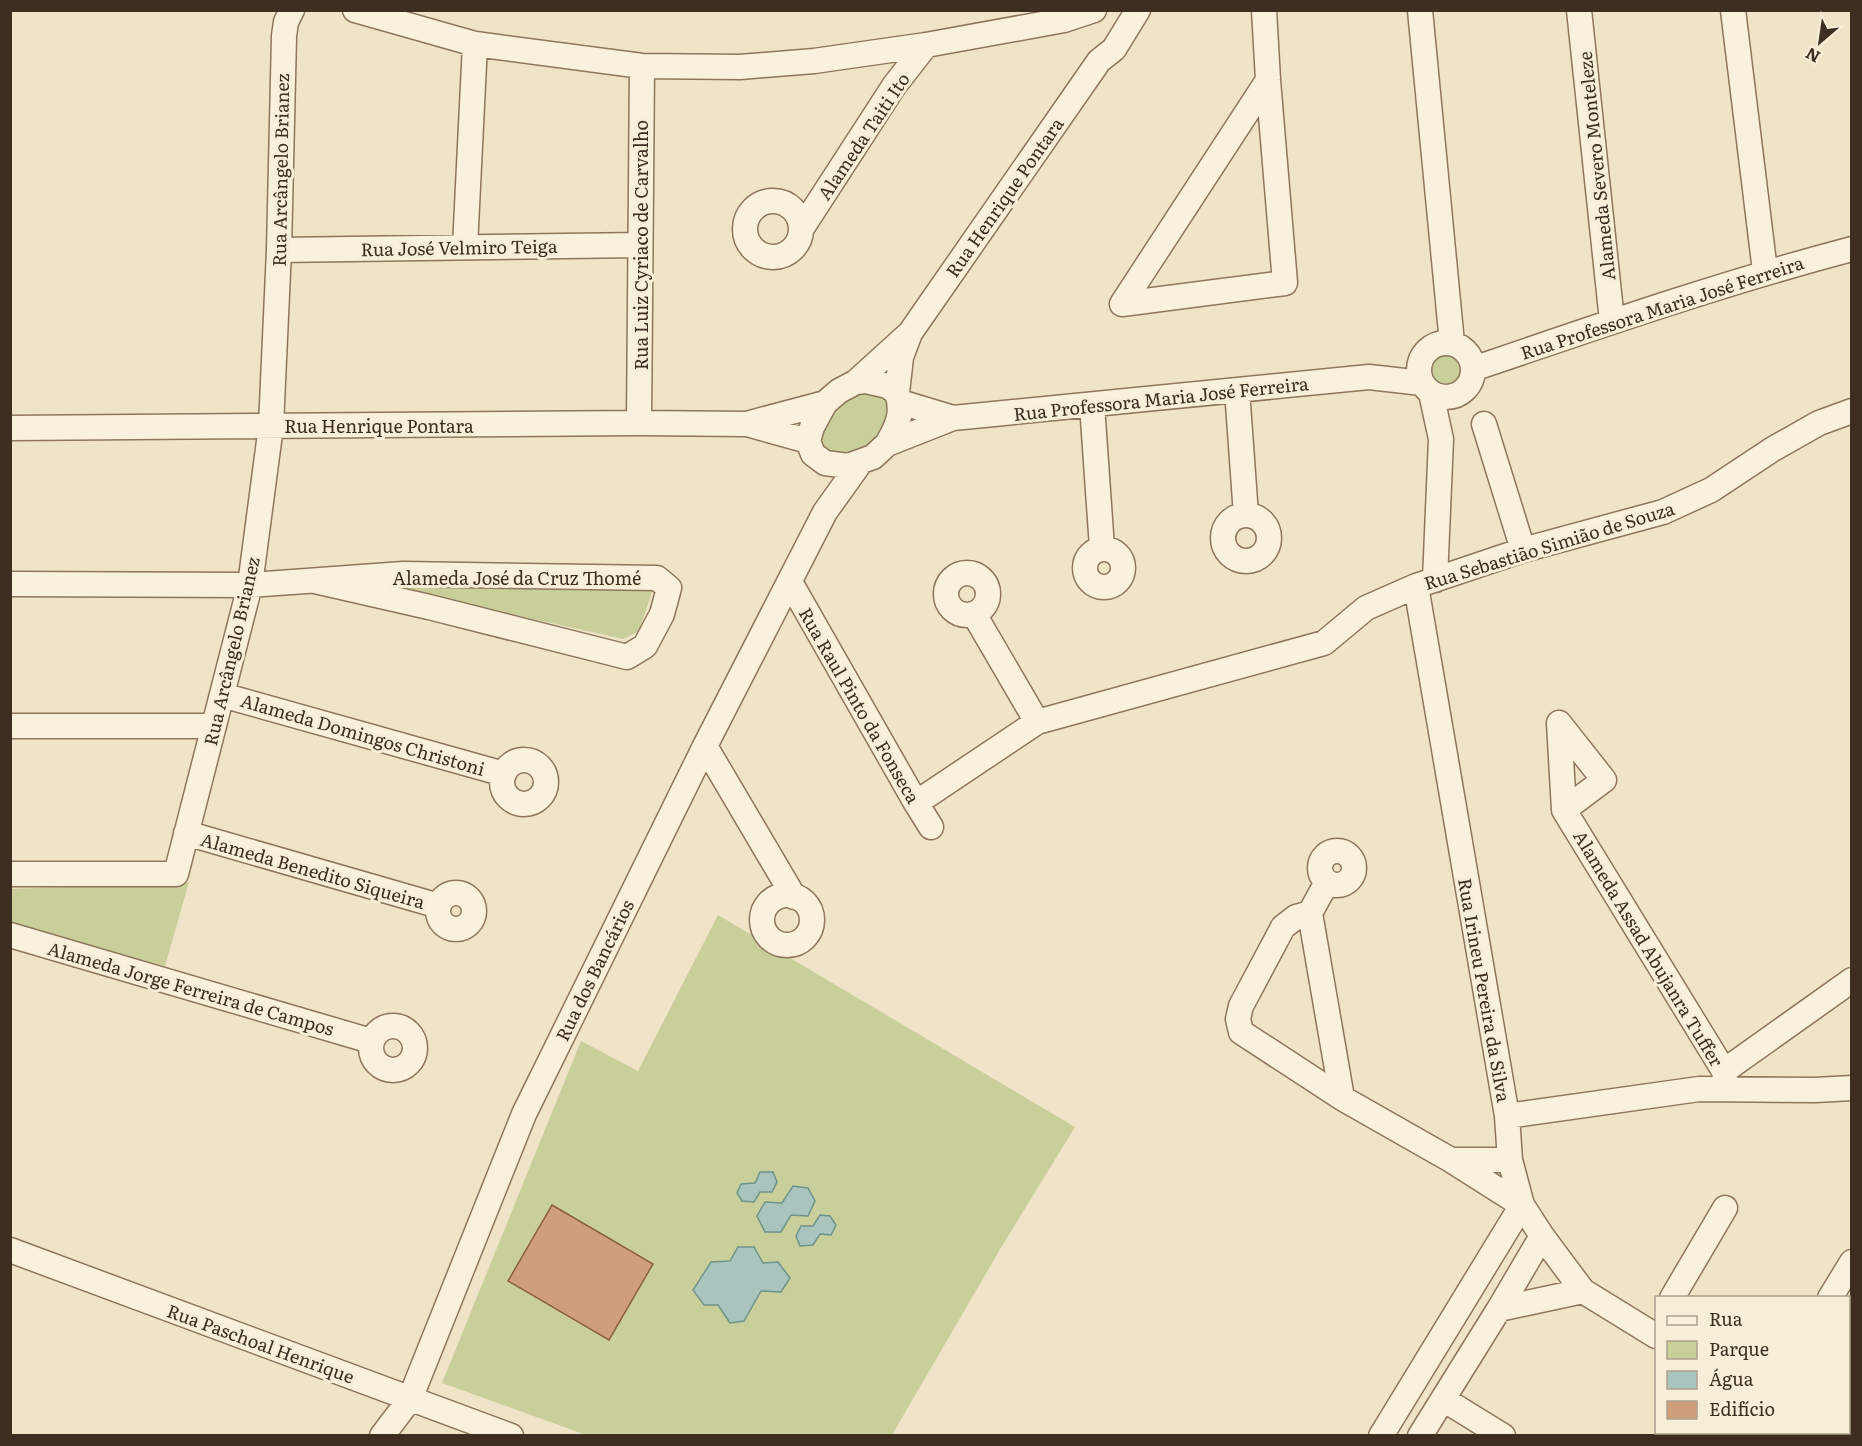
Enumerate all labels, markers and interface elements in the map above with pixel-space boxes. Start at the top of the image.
north arrow [1790,12,1850,72]
text: N [1801,42,1824,70]
street label: Alameda Severo Monteleze [1571,50,1621,282]
street label: Alameda Taiti Ito [810,67,916,205]
street label: Rua Arcângelo Brianez [265,73,295,267]
street label: Rua Henrique Pontara [939,111,1070,282]
street label: Rua Luiz Cyriaco de Carvalho [627,120,654,370]
street label: Rua José Velmiro Teiga [360,232,558,262]
street label: Rua Professora Maria José Ferreira [1517,248,1807,366]
street label: Rua Professora Maria José Ferreira [1012,369,1310,427]
street label: Rua Henrique Pontara [284,412,474,439]
street label: Rua Sebastião Simião de Souza [1420,494,1678,596]
street label: Rua Arcângelo Brianez [196,554,266,748]
street label: Alameda José da Cruz Thomé [393,564,641,591]
street label: Rua Raul Pinto da Fonseca [793,602,927,808]
street label: Alameda Domingos Christoni [238,686,488,782]
street label: Alameda Benedito Siqueira [198,825,429,915]
street label: Alameda Assad Abujanra Tuffer [1567,825,1731,1072]
street label: Rua Irineu Pereira da Silva [1452,876,1518,1104]
street label: Rua dos Bancários [548,895,640,1045]
street label: Alameda Jorge Ferreira de Campos [45,934,337,1042]
legend [1655,1296,1850,1434]
street label: Rua Paschoal Henrique [163,1297,359,1389]
text: Rua [1709,1305,1743,1332]
text: Parque [1709,1335,1769,1362]
text: Água [1709,1365,1754,1392]
text: Edifício [1709,1395,1775,1422]

